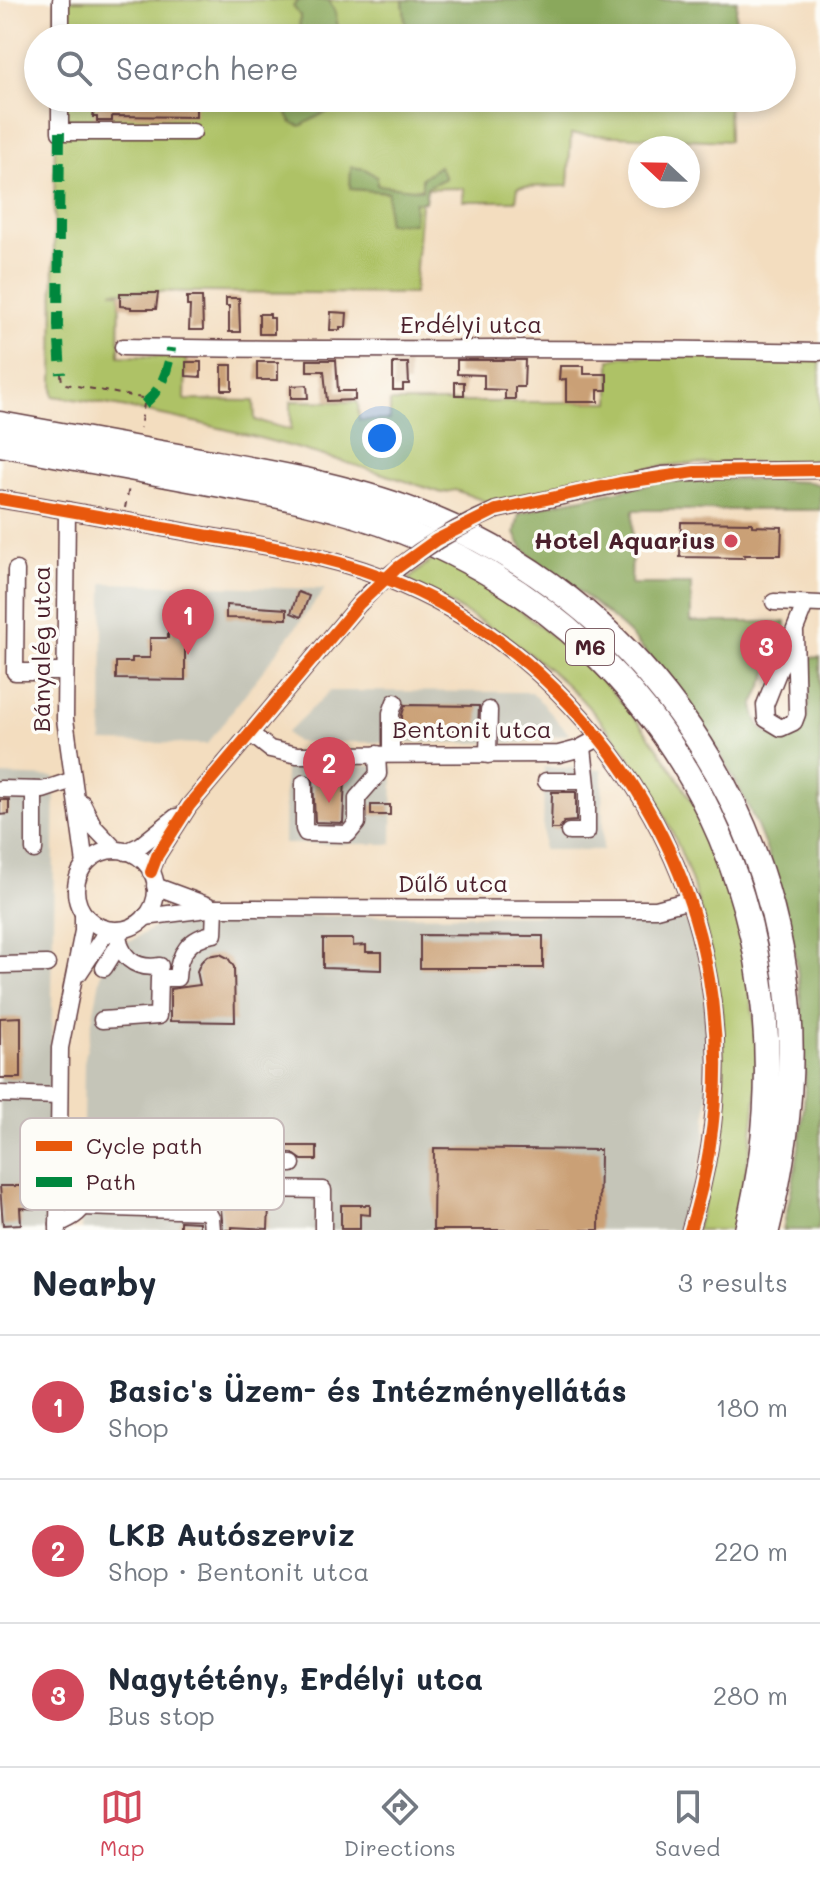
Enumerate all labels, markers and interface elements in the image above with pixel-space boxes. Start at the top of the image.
search box [24,24,796,112]
icon: search [52,46,96,90]
text: Search here [116,48,299,88]
north arrow [628,136,700,208]
street label: Erdélyi utca [400,308,542,339]
your location [362,418,402,458]
place label: Hotel Aquarius [534,524,715,555]
marker: Hotel Aquarius [722,532,740,550]
street label: Bányalég utca [25,566,56,732]
pin: 1 [162,589,214,655]
pin: 3 [740,620,792,686]
road number: M6 [566,629,614,665]
street label: Bentonit utca [392,713,552,744]
pin: 2 [303,737,355,803]
street label: Dűlő utca [398,867,508,898]
legend [20,1118,284,1210]
text: Cycle path [86,1131,202,1160]
text: Path [86,1167,135,1196]
text: Nearby [32,1260,157,1305]
text: 3 results [678,1265,788,1299]
text: Basic's Üzem- és Intézményellátás [108,1370,627,1410]
text: 1 [52,1390,64,1424]
text: 180 m [716,1390,788,1424]
text: Shop [108,1410,169,1444]
text: LKB Autószerviz [108,1514,355,1554]
text: 2 [51,1534,65,1568]
text: 220 m [714,1534,788,1568]
text: Shop · Bentonit utca [108,1554,370,1588]
text: Nagytétény, Erdélyi utca [108,1658,483,1698]
text: 3 [50,1678,66,1712]
text: 280 m [713,1678,788,1712]
text: Bus stop [108,1698,215,1732]
tab: Map [100,1785,145,1862]
tab: Directions [344,1785,456,1862]
tab: Saved [655,1785,720,1862]

